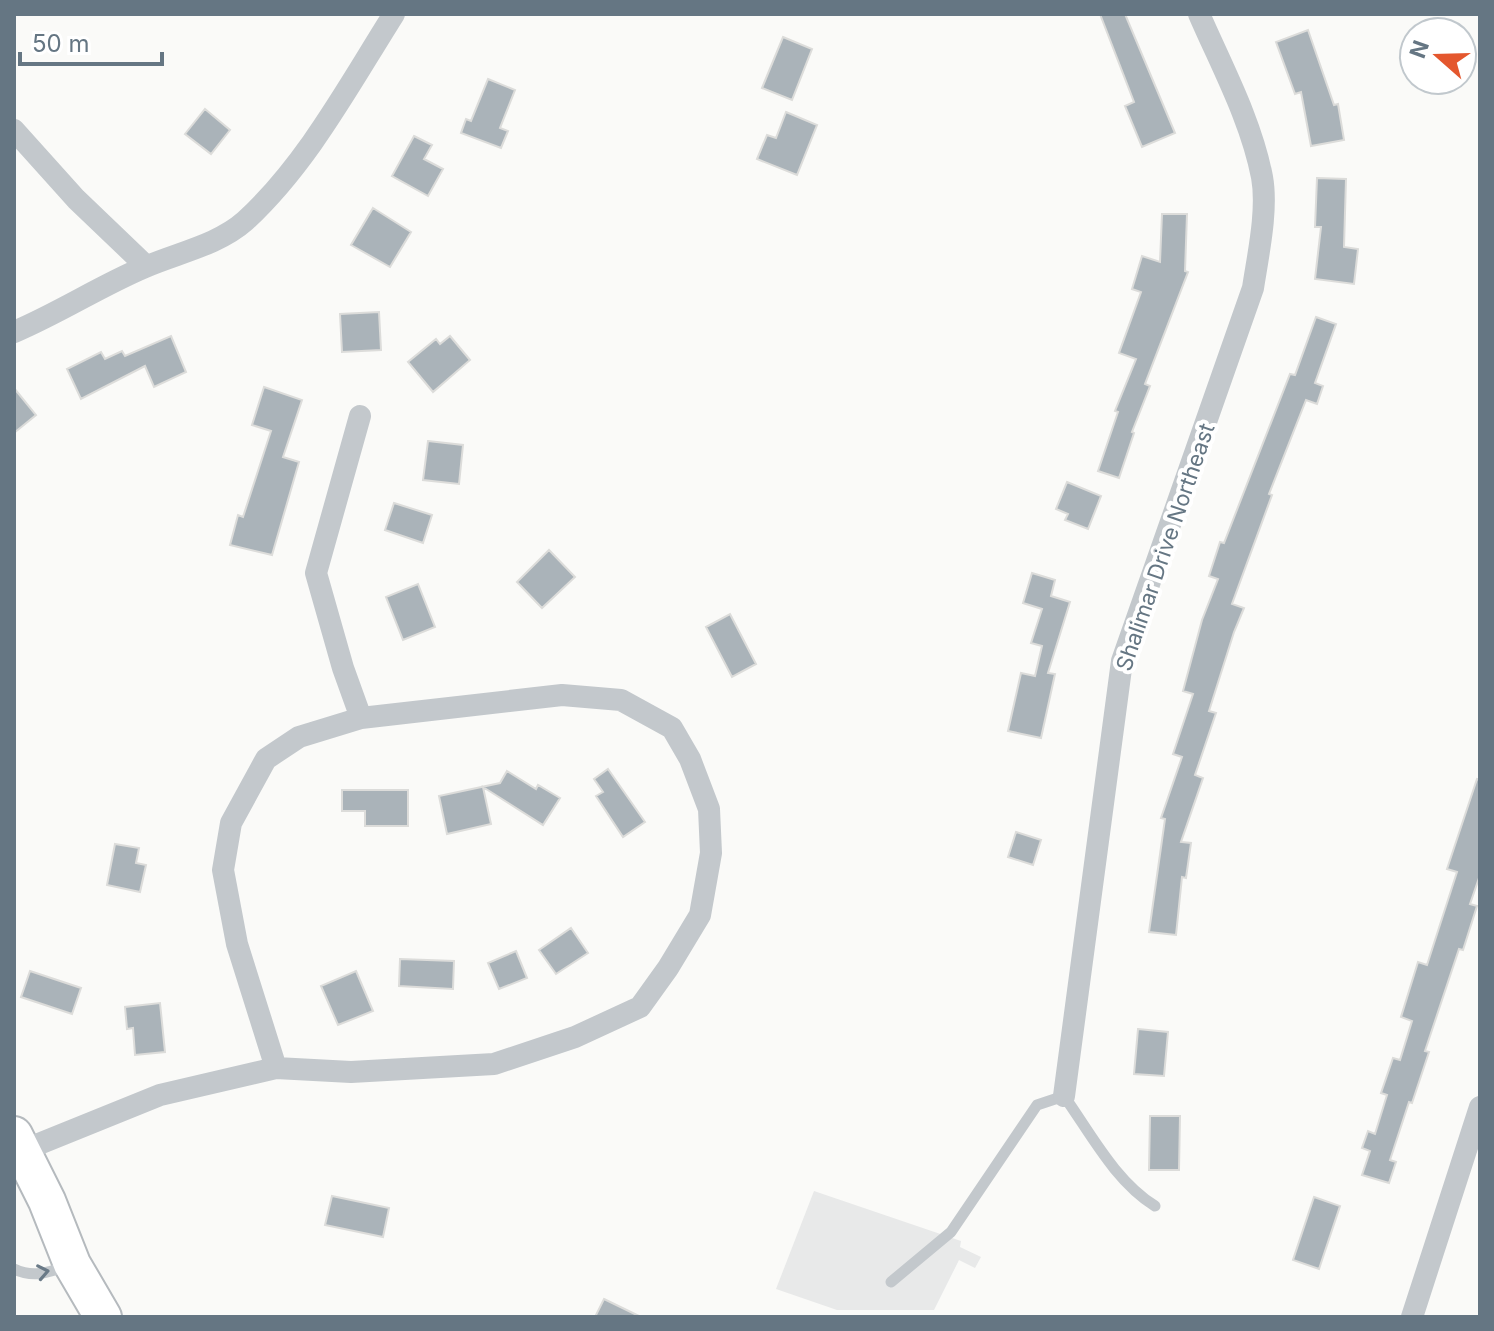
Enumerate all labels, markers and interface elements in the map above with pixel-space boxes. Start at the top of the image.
scale bar [20,16,162,66]
north arrow [1398,16,1478,96]
text: 50 m [32,29,90,58]
text: N [1404,37,1434,61]
street label: Shalimar Drive Northeast [1110,420,1220,674]
one-way arrow [36,1264,49,1281]

